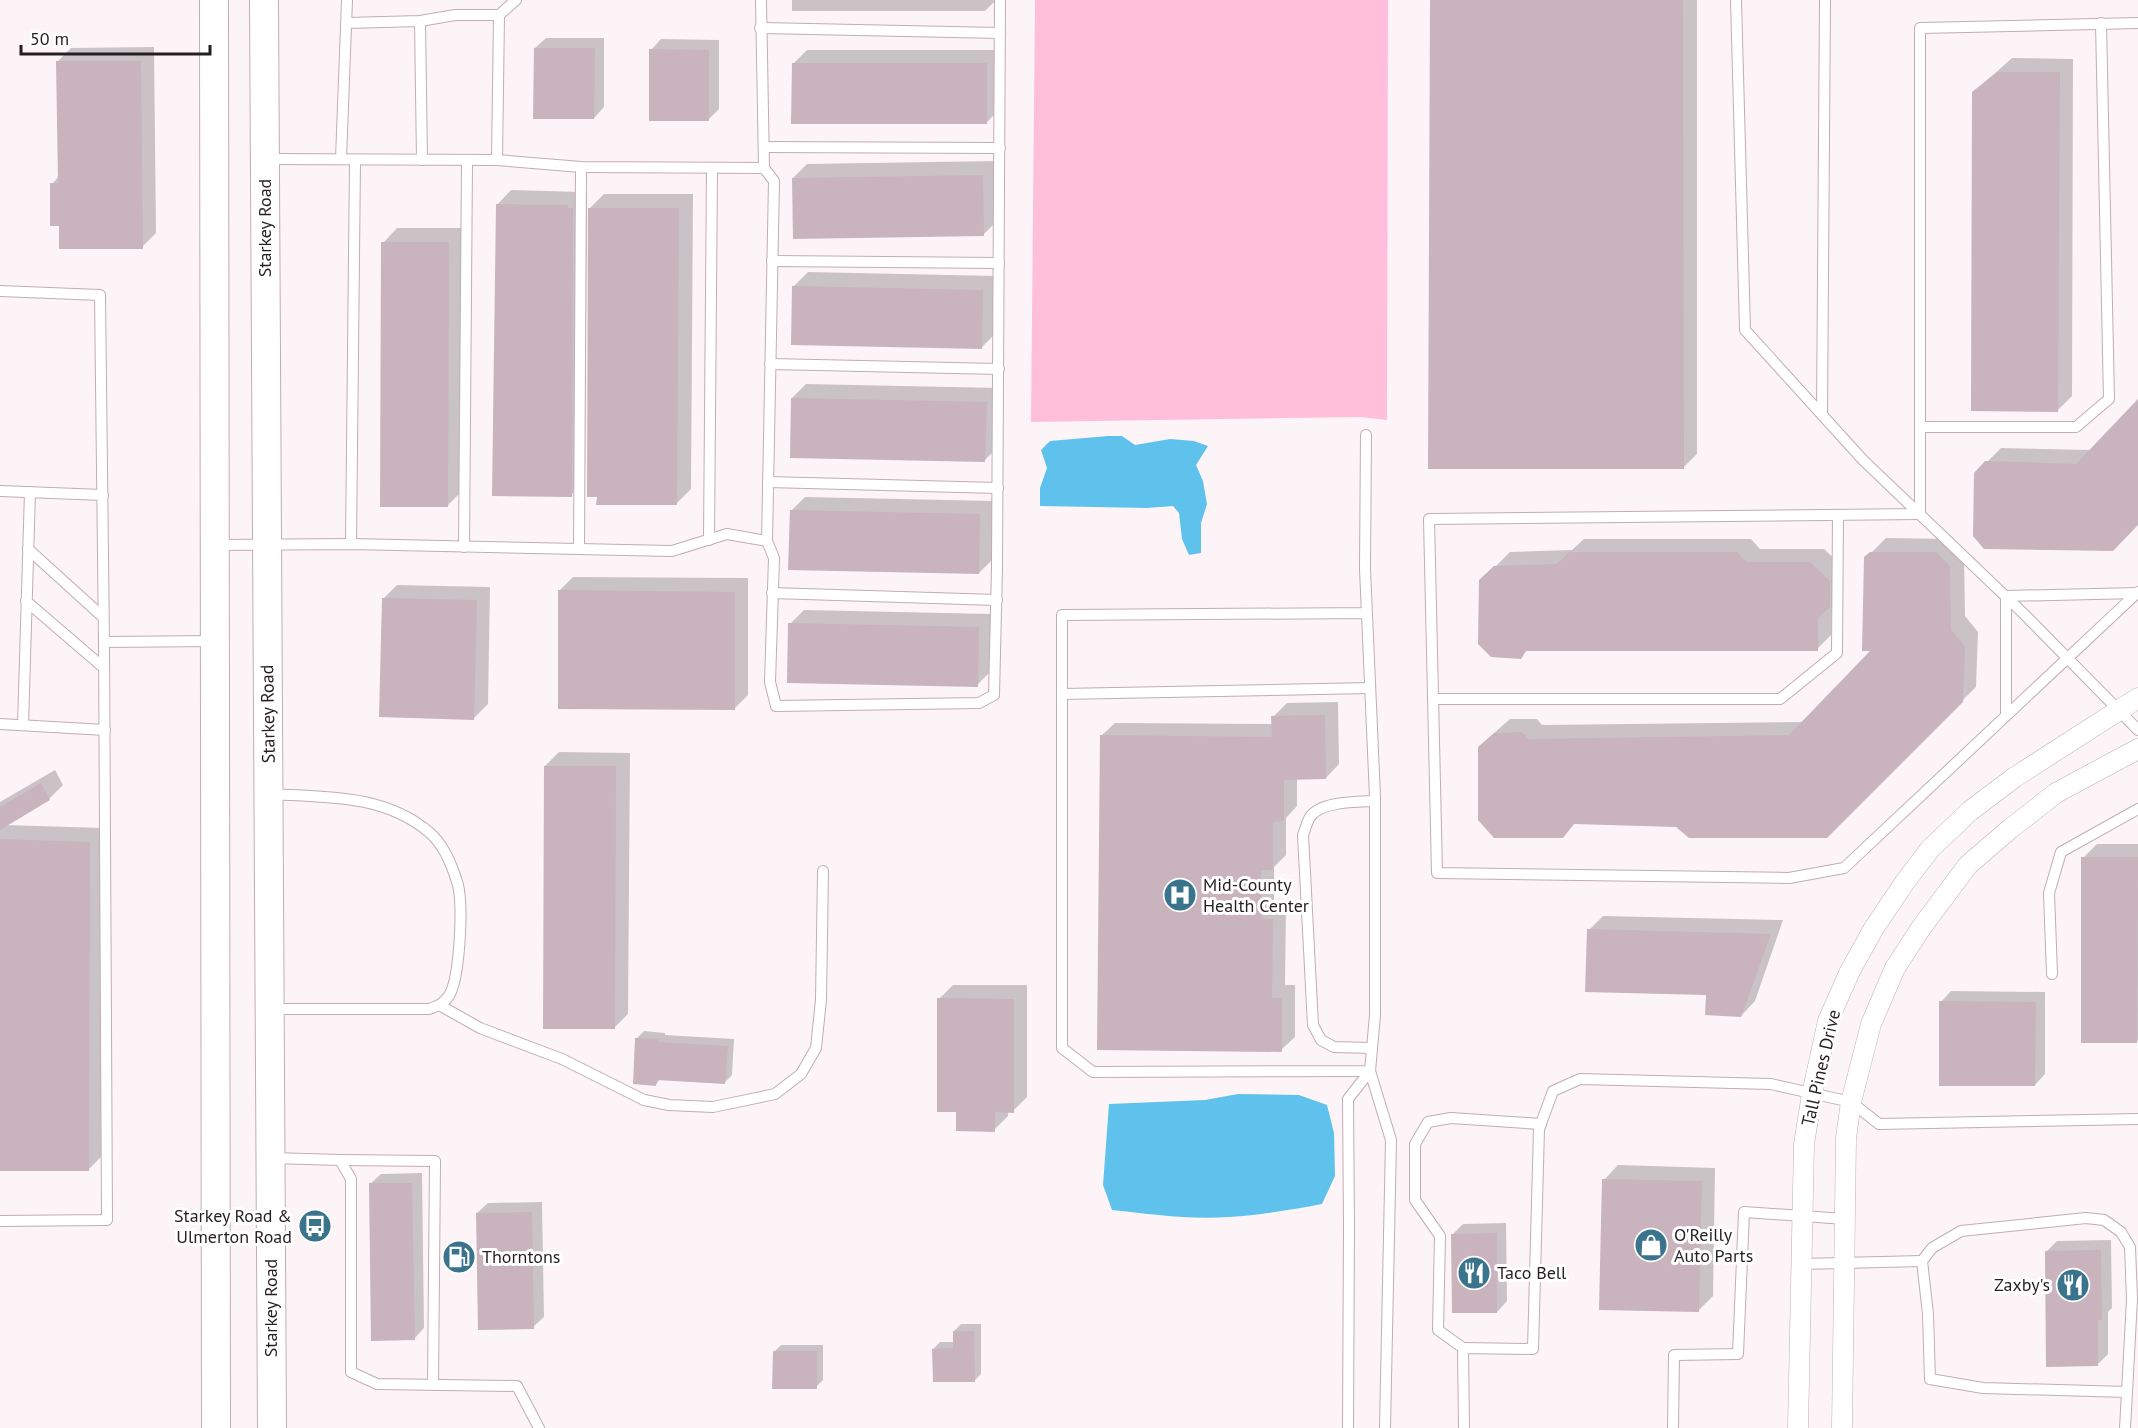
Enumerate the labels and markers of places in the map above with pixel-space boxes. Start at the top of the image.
place label: Mid-County Health Center [1203,873,1309,917]
hospital icon: Mid-County Health Center [1162,877,1198,913]
place label: Starkey Road & Ulmerton Road [174,1204,292,1248]
bus stop icon: Starkey Road & Ulmerton Road [297,1208,333,1244]
place label: O'Reilly Auto Parts [1674,1223,1753,1267]
shop icon: O'Reilly Auto Parts [1633,1227,1669,1263]
fuel station icon: Thorntons [441,1239,477,1275]
place label: Thorntons [482,1245,560,1268]
restaurant icon: Taco Bell [1456,1255,1492,1291]
place label: Taco Bell [1497,1261,1567,1284]
restaurant icon: Zaxby's [2055,1267,2091,1303]
place label: Zaxby's [1994,1273,2050,1296]

